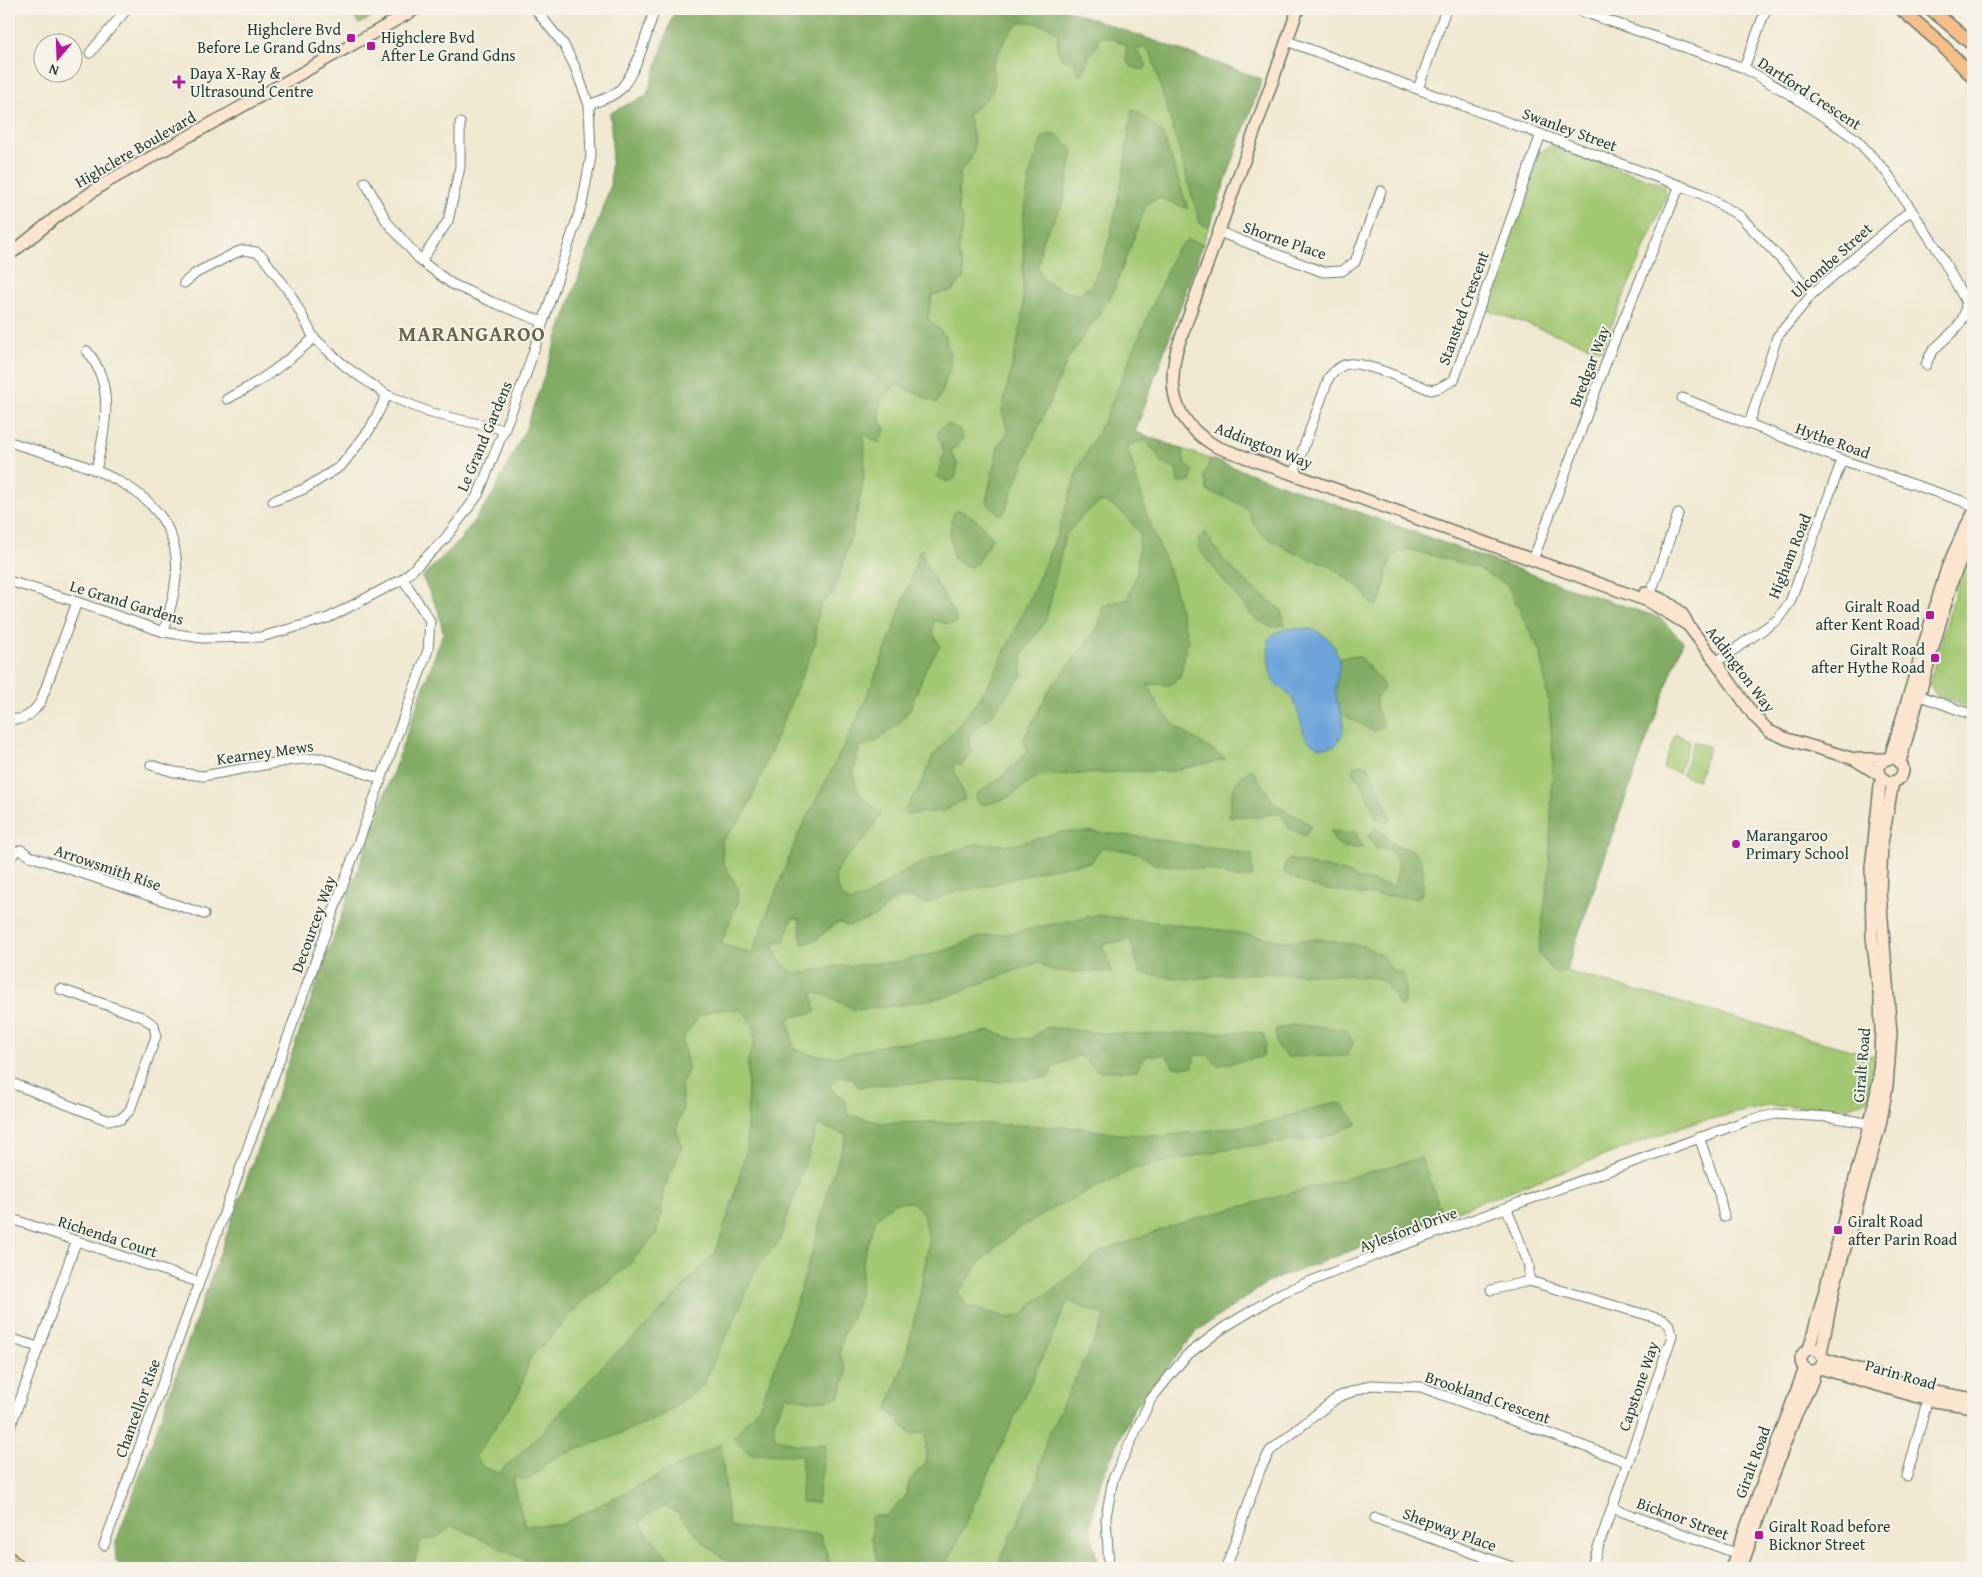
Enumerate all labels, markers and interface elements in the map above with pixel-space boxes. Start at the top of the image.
place label: Highclere Bvd Before Le Grand Gdns [197,17,341,59]
place label: Highclere Bvd After Le Grand Gdns [381,25,516,67]
north arrow [32,32,82,82]
marker: Highclere Bvd Before Le Grand Gdns [345,32,357,44]
marker: Highclere Bvd After Le Grand Gdns [365,40,377,52]
street label: Dartford Crescent [1753,50,1867,136]
text: N [45,59,61,81]
place label: Daya X-Ray & Ultrasound Centre [190,61,314,103]
marker: Daya X-Ray & Ultrasound Centre [172,75,186,89]
street label: Swanley Street [1519,101,1621,157]
street label: Highclere Boulevard [70,104,200,193]
street label: Shorne Place [1240,215,1330,265]
street label: Ulcombe Street [1785,216,1878,303]
street label: Stansted Crescent [1431,247,1495,368]
district label: MARANGAROO [398,318,546,349]
street label: Bredgar Way [1562,322,1616,410]
street label: Le Grand Gardens [450,377,518,495]
street label: Addington Way [1212,415,1316,475]
street label: Hythe Road [1792,415,1874,465]
street label: Higham Road [1761,509,1817,602]
street label: Le Grand Gardens [67,573,187,631]
place label: Giralt Road after Kent Road [1815,594,1920,636]
marker: Giralt Road after Kent Road [1924,609,1936,621]
street label: Addington Way [1700,621,1782,717]
place label: Giralt Road after Hythe Road [1811,637,1925,679]
marker: Giralt Road after Hythe Road [1929,652,1941,664]
street label: Kearney Mews [215,733,315,771]
place label: Marangaroo Primary School [1746,823,1849,865]
street label: Arrowsmith Rise [51,837,165,897]
marker: Marangaroo Primary School [1730,838,1742,850]
street label: Decourcey Way [284,872,342,976]
street label: Giralt Road [1846,1026,1876,1103]
street label: Aylesford Drive [1356,1200,1460,1258]
street label: Richenda Court [55,1209,161,1263]
place label: Giralt Road after Parin Road [1848,1209,1958,1251]
marker: Giralt Road after Parin Road [1832,1224,1844,1236]
street label: Capstone Way [1611,1338,1665,1434]
street label: Parin Road [1862,1352,1940,1396]
street label: Chancellor Rise [108,1355,166,1461]
street label: Brookland Crescent [1422,1364,1554,1430]
street label: Giralt Road [1728,1422,1776,1501]
street label: Bicknor Street [1634,1490,1733,1546]
street label: Shepway Place [1400,1501,1500,1557]
place label: Giralt Road before Bicknor Street [1769,1514,1891,1556]
marker: Giralt Road before Bicknor Street [1753,1529,1765,1541]

